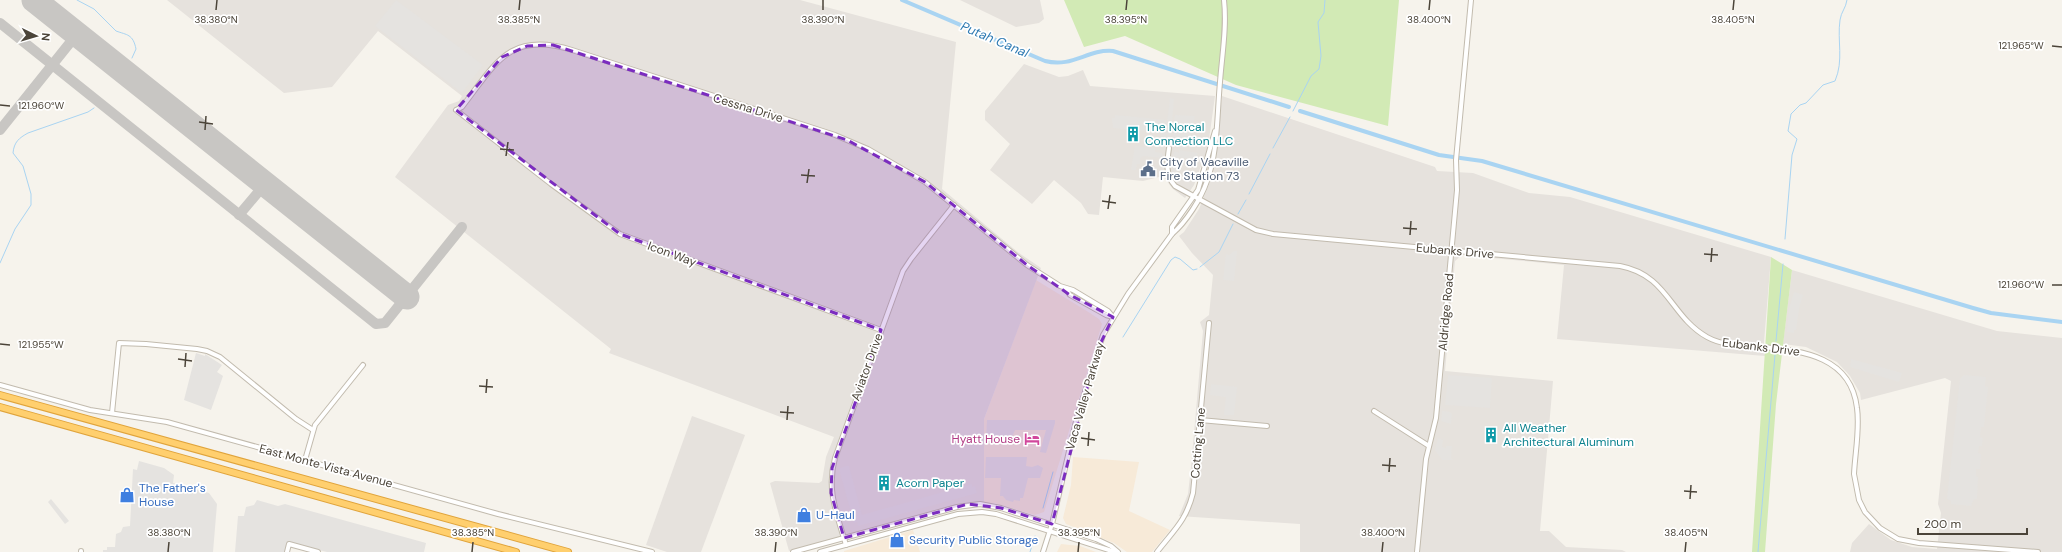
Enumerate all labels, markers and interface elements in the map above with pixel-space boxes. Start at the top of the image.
text: 38.380°N [194,13,238,26]
text: 38.385°N [498,13,540,26]
text: 38.390°N [801,13,845,26]
text: 38.395°N [1105,13,1147,26]
text: 38.400°N [1407,13,1451,26]
text: 38.405°N [1711,13,1755,26]
north arrow [16,16,56,56]
water label: Putah Canal [958,17,1032,62]
text: N [39,32,53,41]
text: 121.965°W [1998,39,2044,52]
street label: Cessna Drive [711,90,785,126]
text: 121.960°W [18,99,64,112]
place label: The Norcal Connection LLC [1145,119,1234,149]
building icon: The Norcal Connection LLC [1124,125,1142,143]
place label: City of Vacaville Fire Station 73 [1160,154,1249,184]
public building icon: City of Vacaville Fire Station 73 [1139,160,1157,178]
street label: Icon Way [645,238,699,270]
street label: Eubanks Drive [1415,240,1495,262]
street label: Aldridge Road [1435,273,1457,351]
text: 121.960°W [1998,278,2044,291]
street label: Aviator Drive [847,331,887,403]
street label: Eubanks Drive [1721,334,1801,360]
text: 121.955°W [18,338,64,351]
street label: Vaca Valley Parkway [1062,340,1108,452]
street label: Cotting Lane [1187,407,1209,479]
place label: All Weather Architectural Aluminum [1503,420,1634,450]
building icon: All Weather Architectural Aluminum [1482,426,1500,444]
hotel icon: Hyatt House [1023,430,1041,448]
place label: Hyatt House [952,431,1020,447]
street label: East Monte Vista Avenue [258,440,395,492]
building icon: Acorn Paper [875,474,893,492]
place label: Acorn Paper [896,475,965,491]
place label: The Father's House [139,480,206,510]
shop icon: The Father's House [118,486,136,504]
shop icon: U-Haul [795,506,813,524]
place label: U-Haul [816,507,855,523]
scale bar [1918,510,2027,536]
text: 200 m [1924,516,1961,532]
text: 38.380°N [147,526,191,539]
text: 38.385°N [452,526,494,539]
text: 38.390°N [754,526,798,539]
text: 38.395°N [1058,526,1100,539]
text: 38.400°N [1361,526,1405,539]
text: 38.405°N [1664,526,1708,539]
shop icon: Security Public Storage [888,531,906,549]
place label: Security Public Storage [909,532,1038,548]

